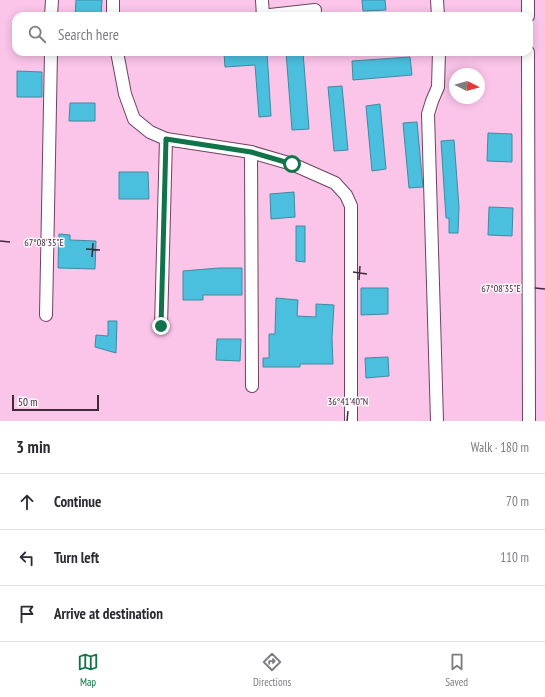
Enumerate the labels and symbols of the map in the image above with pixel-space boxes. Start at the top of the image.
north arrow [449,68,485,104]
route start [283,155,301,173]
text: 67°08'35"E [24,236,64,249]
text: 67°08'35"E [481,282,521,295]
route end [152,317,170,335]
scale bar [12,393,99,412]
text: 36°41'40"N [328,395,368,408]

